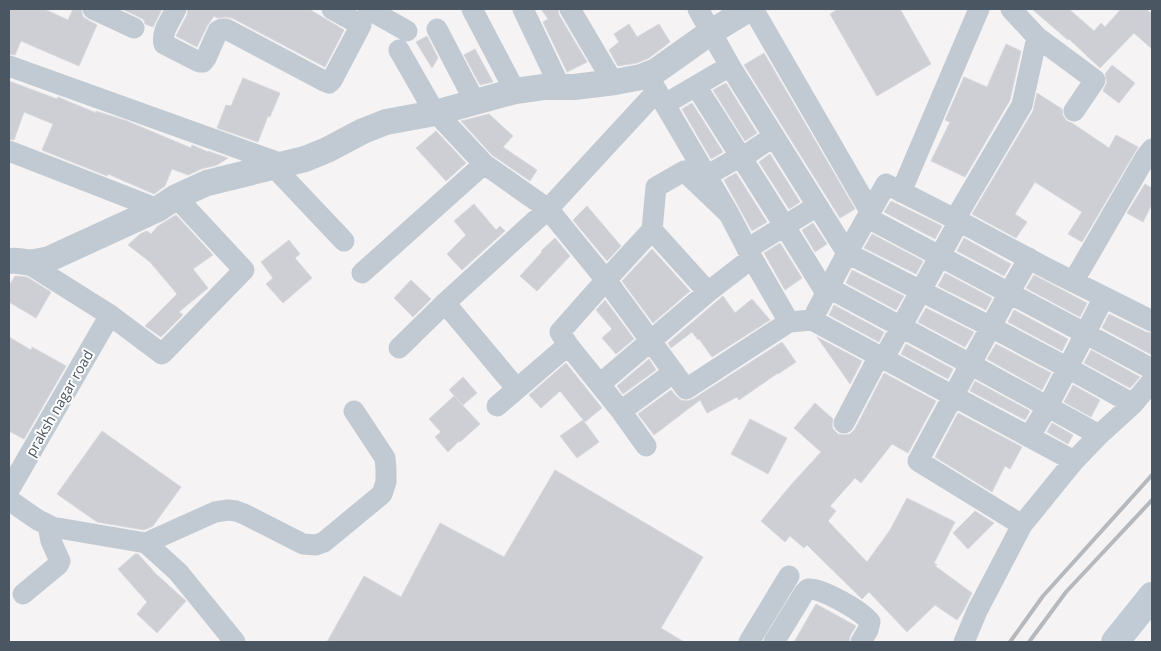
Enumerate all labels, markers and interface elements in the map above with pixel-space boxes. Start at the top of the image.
street label: praksh nagar road [21,346,97,460]

